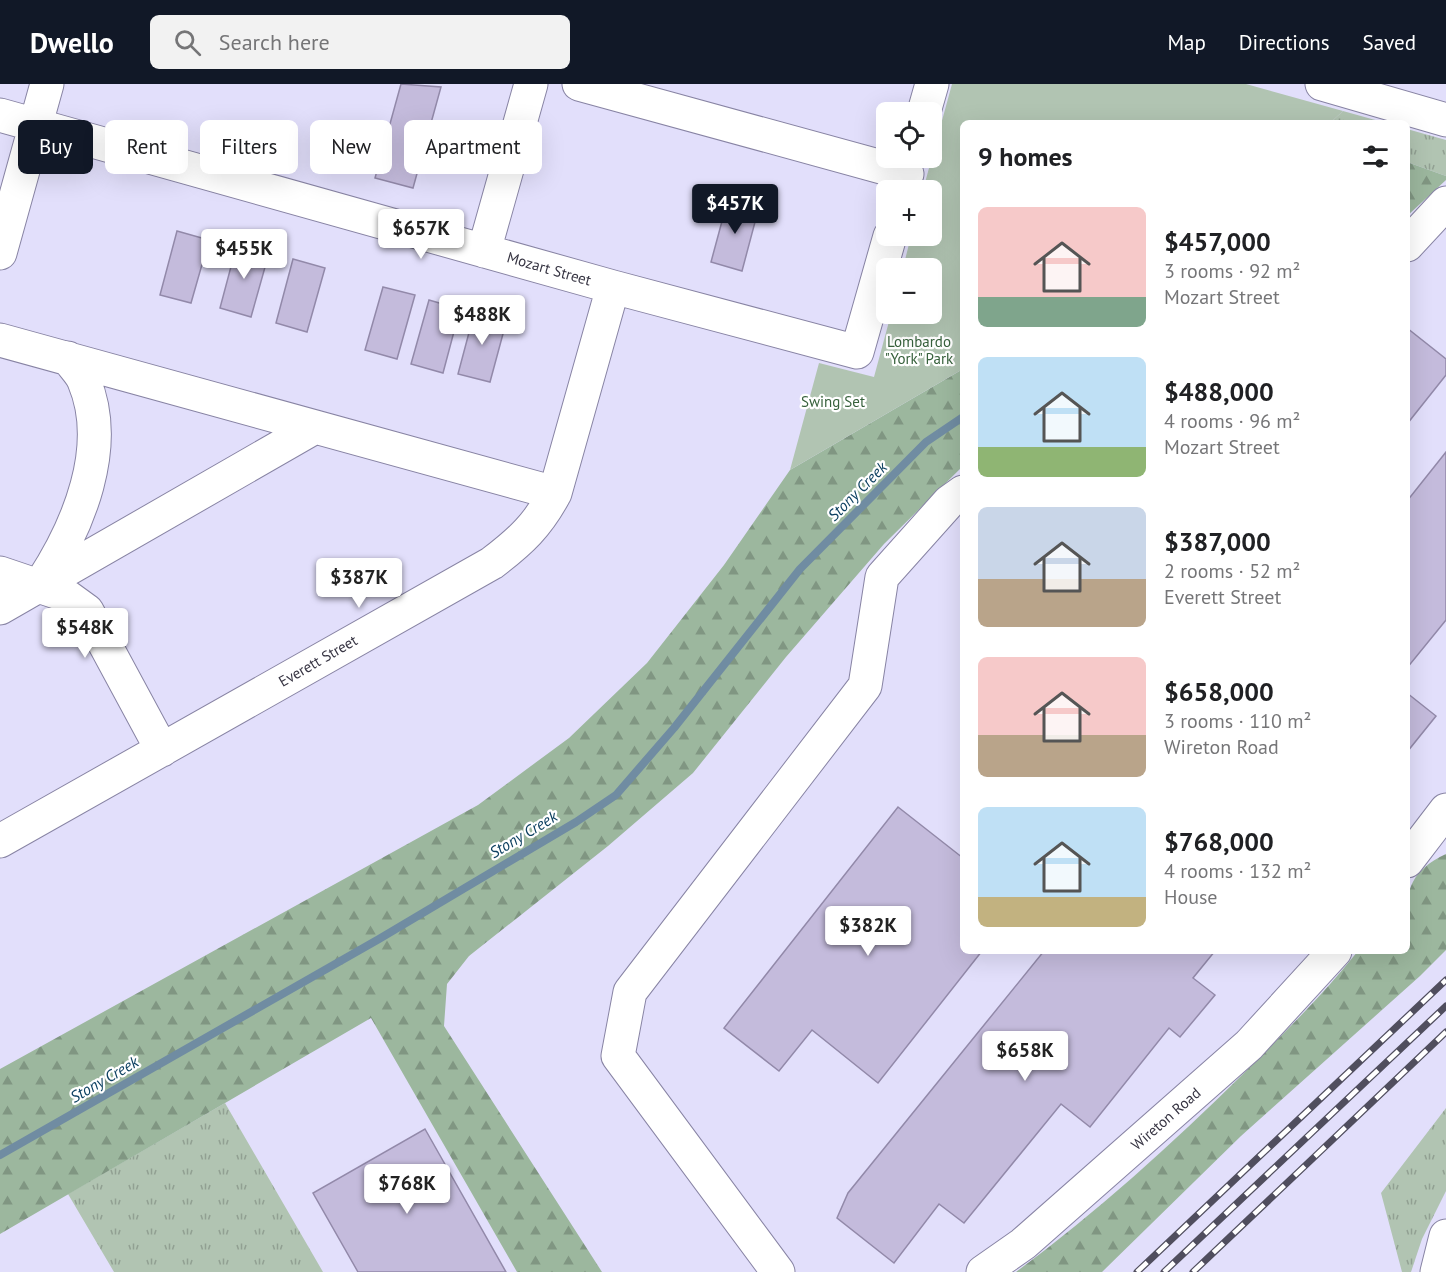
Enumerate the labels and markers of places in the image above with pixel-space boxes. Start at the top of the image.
pin: $457K [693,184,777,235]
pin: $657K [379,209,463,260]
pin: $455K [202,229,286,280]
pin: $488K [440,295,524,346]
pin: $387K [317,558,401,609]
pin: $548K [43,608,127,659]
pin: $382K [826,906,910,957]
pin: $658K [983,1031,1067,1082]
pin: $768K [365,1164,449,1215]

